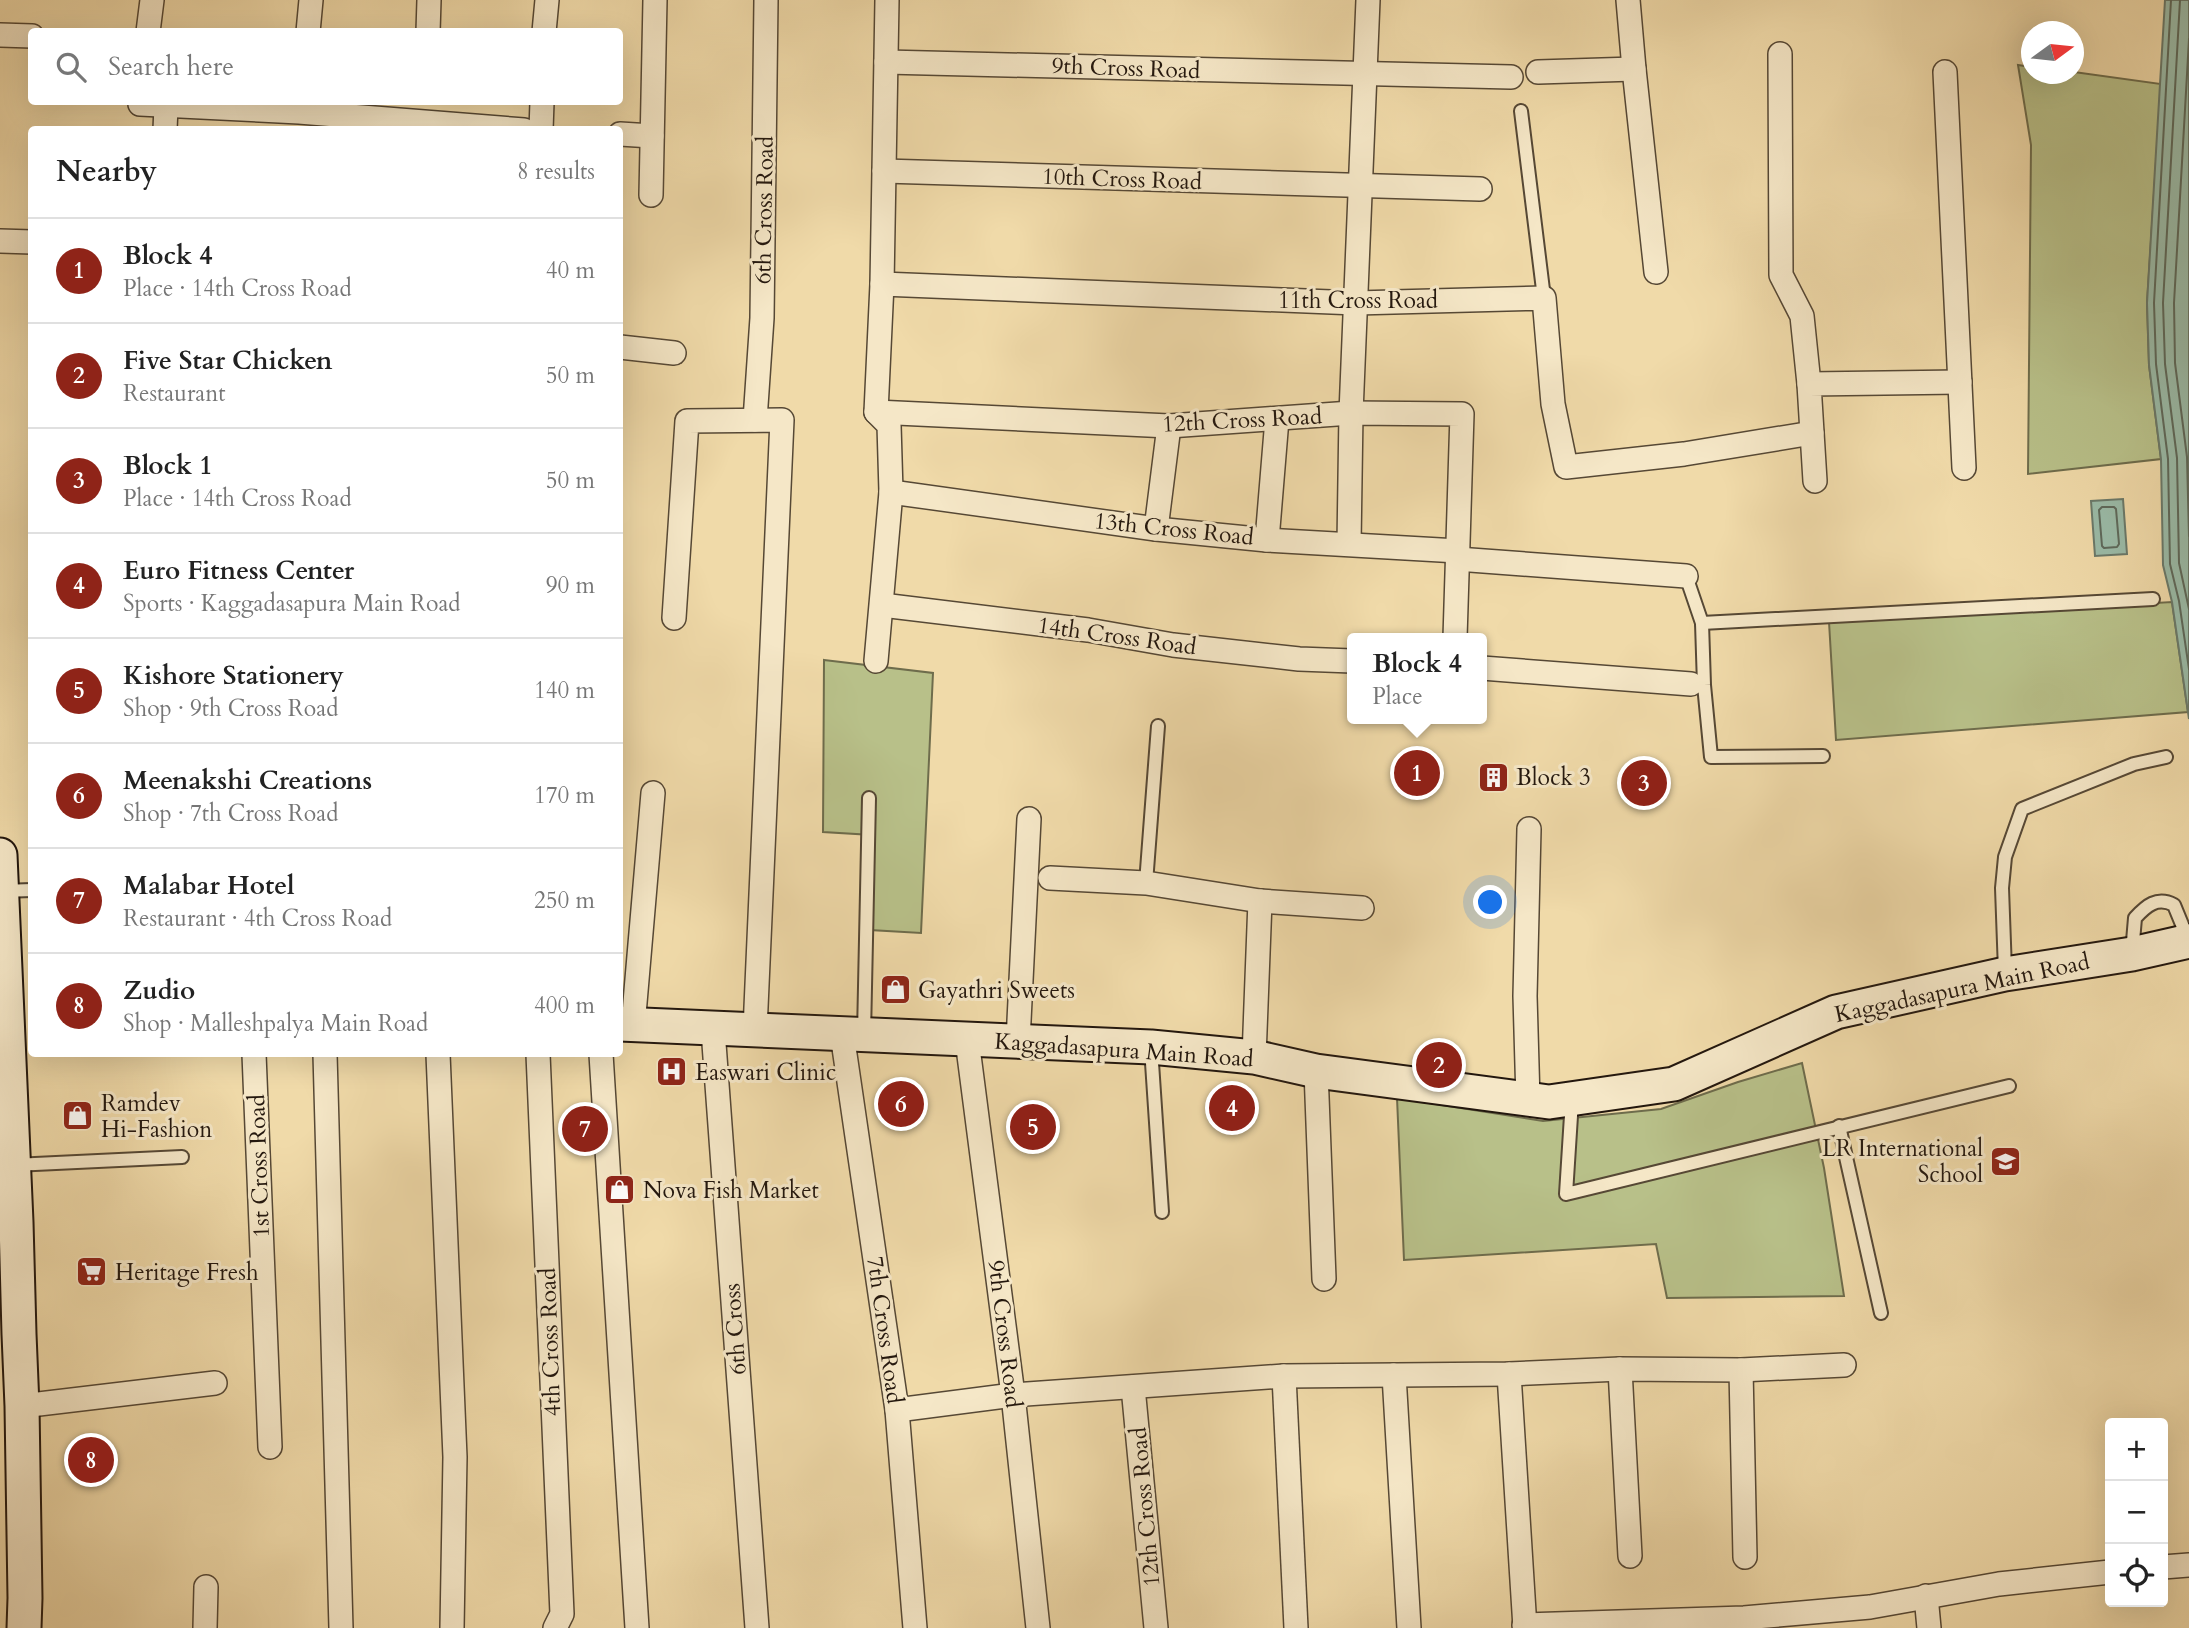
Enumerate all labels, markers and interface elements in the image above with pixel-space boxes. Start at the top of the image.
north arrow [2021,21,2084,84]
search box [28,28,623,105]
icon: search [52,48,90,86]
text: Search here [108,49,234,84]
street label: 9th Cross Road [1051,50,1201,86]
street label: 6th Cross Road [747,135,781,284]
text: Nearby [56,151,157,192]
text: 8 results [517,156,595,187]
street label: 10th Cross Road [1041,161,1203,197]
text: Block 4 [123,238,212,273]
text: 1 [73,255,85,286]
text: 40 m [546,255,595,286]
text: Place · 14th Cross Road [123,273,352,304]
street label: 11th Cross Road [1278,285,1439,316]
text: Five Star Chicken [123,343,332,378]
text: 2 [73,360,85,391]
text: 50 m [546,360,595,391]
text: Restaurant [123,378,226,409]
street label: 12th Cross Road [1161,400,1324,440]
text: Block 1 [123,448,212,483]
text: 3 [73,465,85,496]
text: 50 m [546,465,595,496]
text: Place · 14th Cross Road [123,483,352,514]
street label: 13th Cross Road [1093,505,1256,553]
text: Euro Fitness Center [123,553,354,588]
text: 4 [73,570,85,601]
text: 90 m [546,570,595,601]
text: Sports · Kaggadasapura Main Road [123,588,461,619]
street label: 14th Cross Road [1036,610,1199,663]
popup [1347,633,1487,724]
text: Block 4 [1372,646,1462,681]
text: Kishore Stationery [123,658,344,693]
text: 5 [73,675,85,706]
text: 140 m [534,675,595,706]
text: Place [1372,681,1423,712]
text: Shop · 9th Cross Road [123,693,338,724]
pin: 1 [1394,747,1440,799]
pin: 3 [1621,757,1667,809]
building icon: Block 3 [1476,760,1510,794]
place label: Block 3 [1516,762,1591,793]
text: Meenakshi Creations [123,763,372,798]
text: 6 [73,780,85,811]
text: 170 m [534,780,595,811]
text: Shop · 7th Cross Road [123,798,338,829]
text: Malabar Hotel [123,868,295,903]
text: 7 [73,885,85,916]
text: 250 m [534,885,595,916]
your location [1473,885,1507,919]
text: Restaurant · 4th Cross Road [123,903,392,934]
street label: Kaggadasapura Main Road [1832,946,2093,1030]
text: Zudio [123,973,195,1008]
shop icon: Gayathri Sweets [878,973,912,1007]
place label: Gayathri Sweets [918,975,1075,1006]
text: 8 [73,990,85,1021]
text: 400 m [534,990,595,1021]
text: Shop · Malleshpalya Main Road [123,1008,428,1039]
street label: Kaggadasapura Main Road [993,1025,1255,1075]
pin: 2 [1416,1039,1462,1091]
hospital icon: Easwari Clinic [655,1055,689,1089]
place label: Easwari Clinic [695,1057,836,1088]
pin: 6 [878,1078,924,1130]
pin: 4 [1209,1082,1255,1134]
place label: Ramdev Hi-Fashion [101,1088,212,1145]
street label: 1st Cross Road [241,1093,277,1238]
shop icon: Ramdev Hi-Fashion [61,1099,95,1133]
pin: 5 [1010,1101,1056,1153]
pin: 7 [562,1103,608,1155]
place label: LR International School [1822,1133,1983,1190]
school or university icon: LR International School [1989,1144,2023,1178]
shop icon: Nova Fish Market [603,1173,637,1207]
place label: Nova Fish Market [643,1175,819,1206]
street label: 7th Cross Road [859,1254,911,1406]
supermarket icon: Heritage Fresh [75,1255,109,1289]
place label: Heritage Fresh [115,1257,259,1288]
street label: 9th Cross Road [981,1258,1030,1410]
street label: 4th Cross Road [532,1267,568,1417]
street label: 6th Cross [716,1282,754,1376]
map controls [2105,1418,2168,1607]
button: + [2105,1418,2168,1481]
street label: 12th Cross Road [1123,1425,1167,1588]
pin: 8 [68,1434,114,1486]
button: − [2105,1481,2168,1544]
button: locate [2105,1544,2168,1607]

